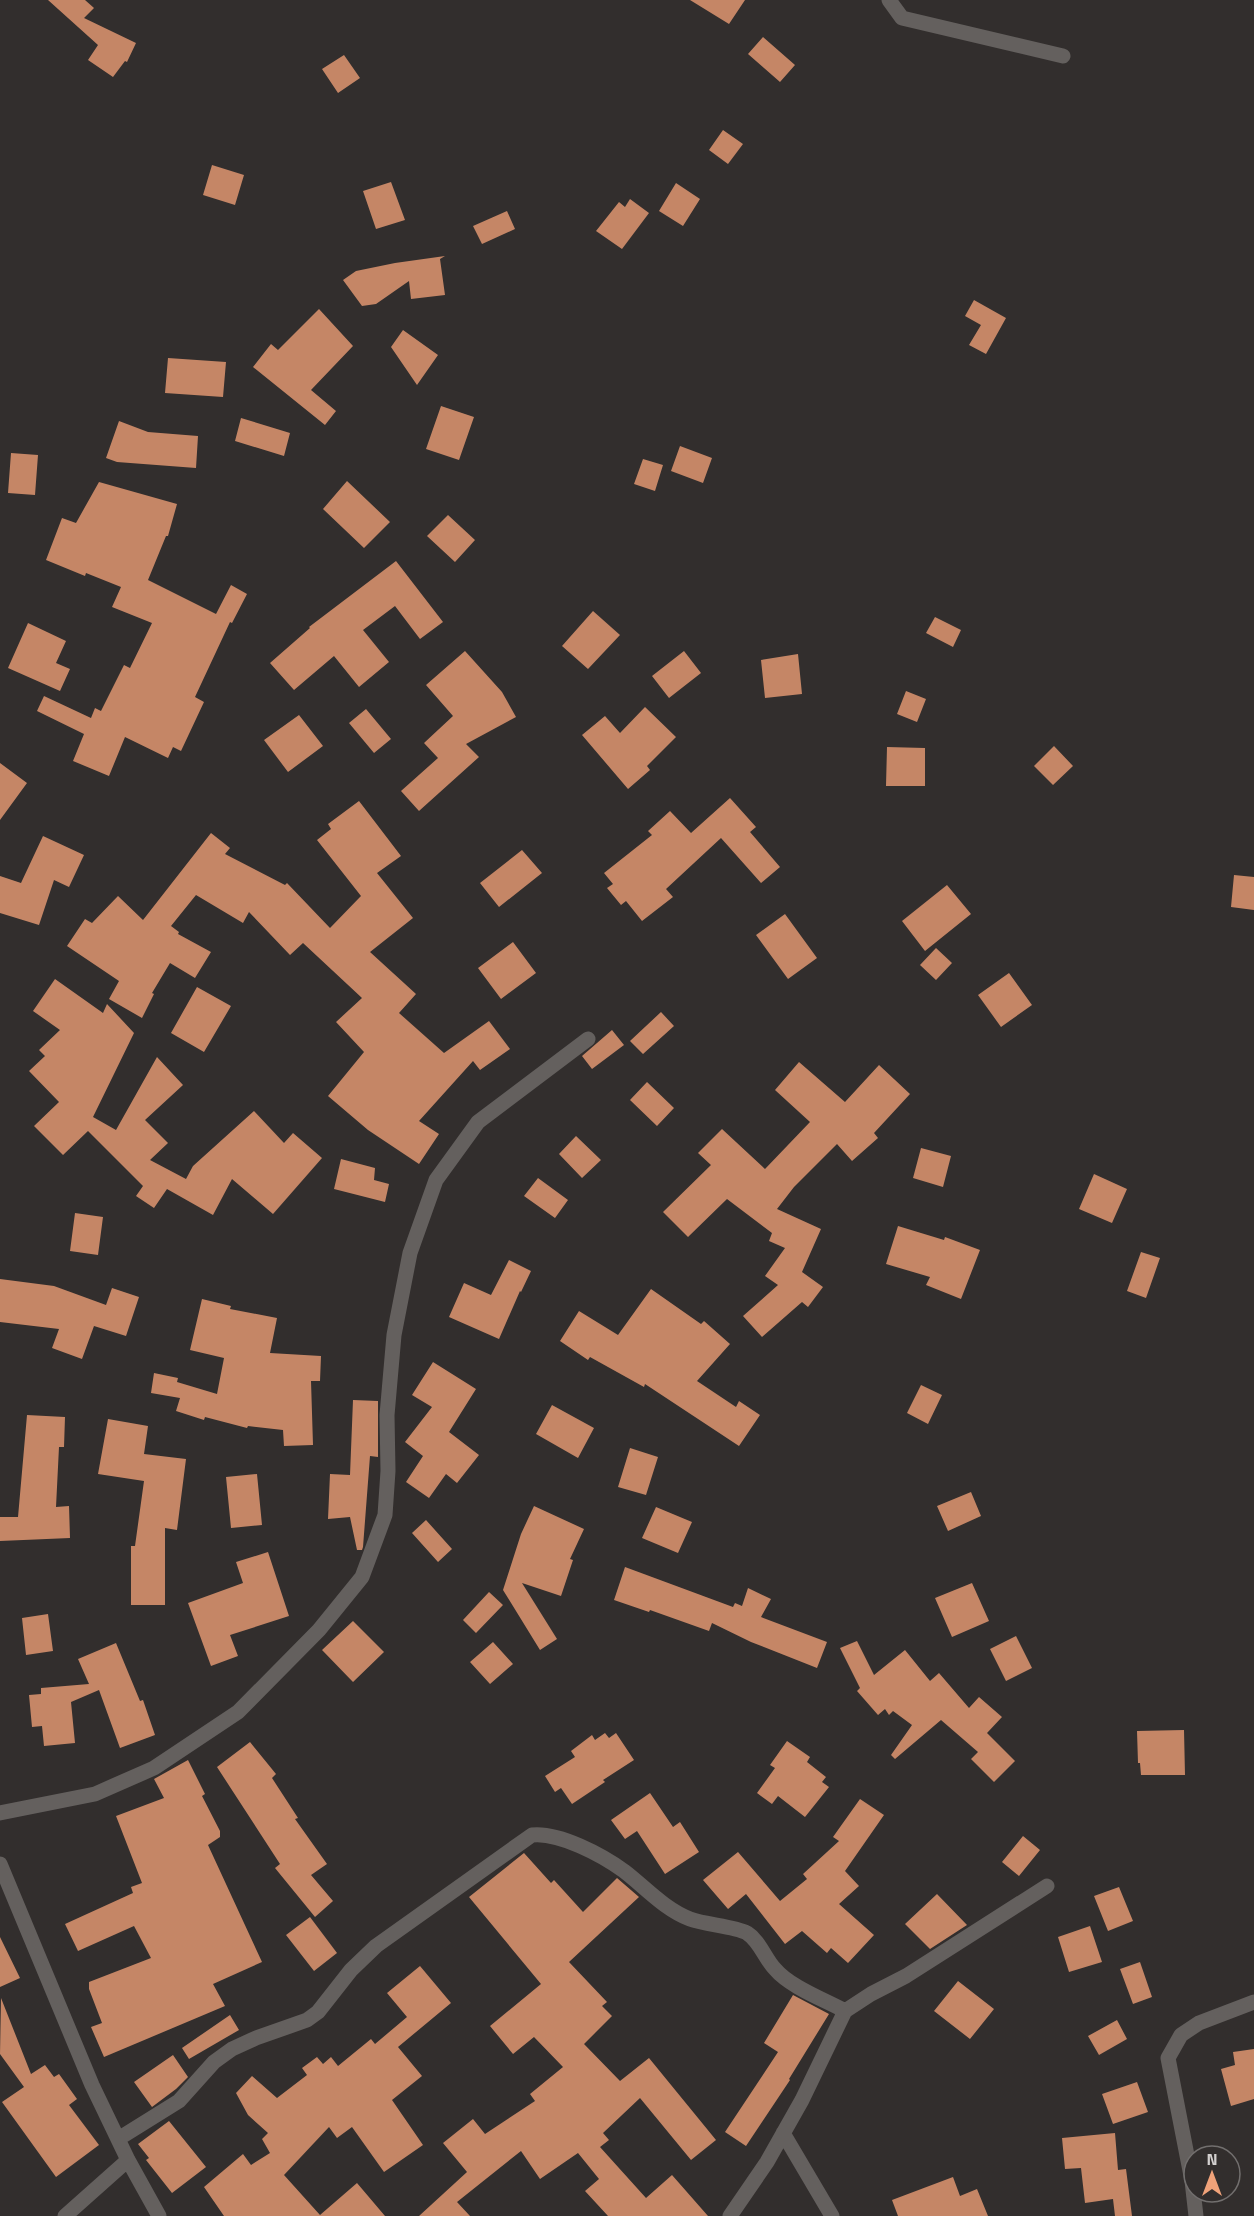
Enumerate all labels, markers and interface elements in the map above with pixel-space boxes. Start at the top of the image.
north arrow [1182,2144,1242,2204]
text: N [1206,2147,1218,2171]

